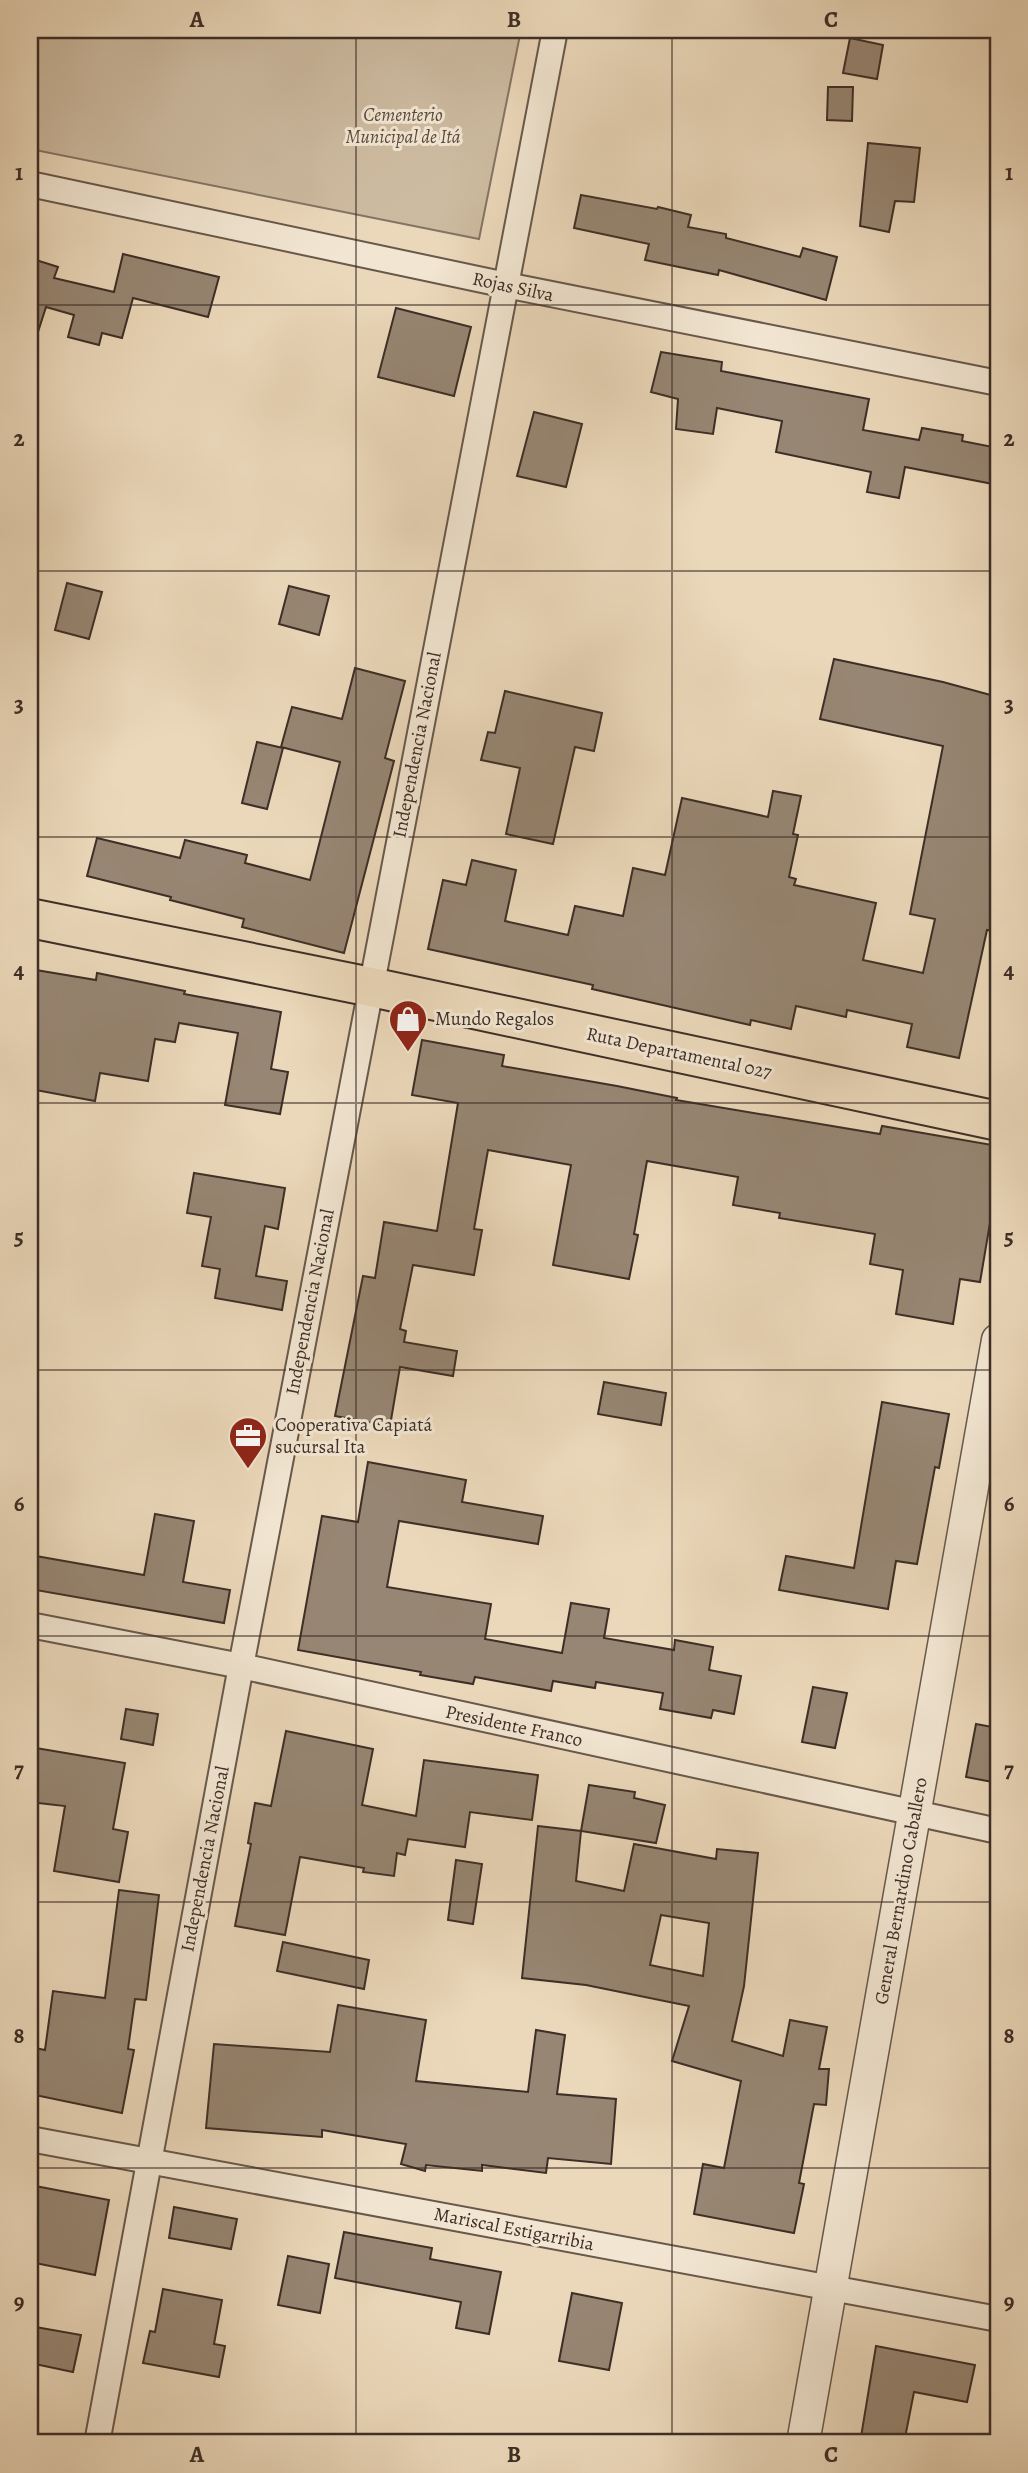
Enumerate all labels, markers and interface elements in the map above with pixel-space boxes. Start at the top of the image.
text: A [189,4,205,35]
text: B [507,4,521,35]
text: C [824,4,838,35]
park label: Cementerio Municipal de Itá [345,102,461,150]
text: 1 [15,157,23,188]
text: 1 [1005,157,1013,188]
street label: Rojas Silva [470,266,556,308]
text: 2 [13,423,25,454]
text: 2 [1003,423,1015,454]
street label: Independencia Nacional [386,649,448,840]
text: 3 [14,689,24,720]
text: 3 [1004,689,1014,720]
text: 4 [14,955,25,986]
text: 4 [1004,955,1015,986]
shop icon: Mundo Regalos [387,998,429,1053]
place label: Mundo Regalos [435,1006,554,1032]
street label: Ruta Departamental 027 [584,1021,774,1085]
street label: Independencia Nacional [279,1206,341,1397]
text: 5 [14,1221,24,1252]
text: 5 [1004,1221,1014,1252]
place label: Cooperativa Capiatá sucursal Ita [275,1412,433,1460]
office icon: Cooperativa Capiatá sucursal Ita [227,1415,269,1470]
text: 6 [14,1488,25,1519]
text: 6 [1004,1488,1015,1519]
street label: Presidente Franco [443,1699,585,1753]
text: 7 [14,1754,24,1785]
text: 7 [1004,1754,1014,1785]
street label: Independencia Nacional [174,1763,236,1954]
street label: General Bernardino Caballero [868,1775,934,2007]
text: 8 [13,2020,25,2051]
text: 8 [1003,2020,1015,2051]
street label: Mariscal Estigarribia [432,2201,596,2257]
text: 9 [14,2286,24,2317]
text: 9 [1004,2286,1014,2317]
text: A [189,2439,205,2470]
text: B [507,2439,521,2470]
text: C [824,2439,838,2470]

